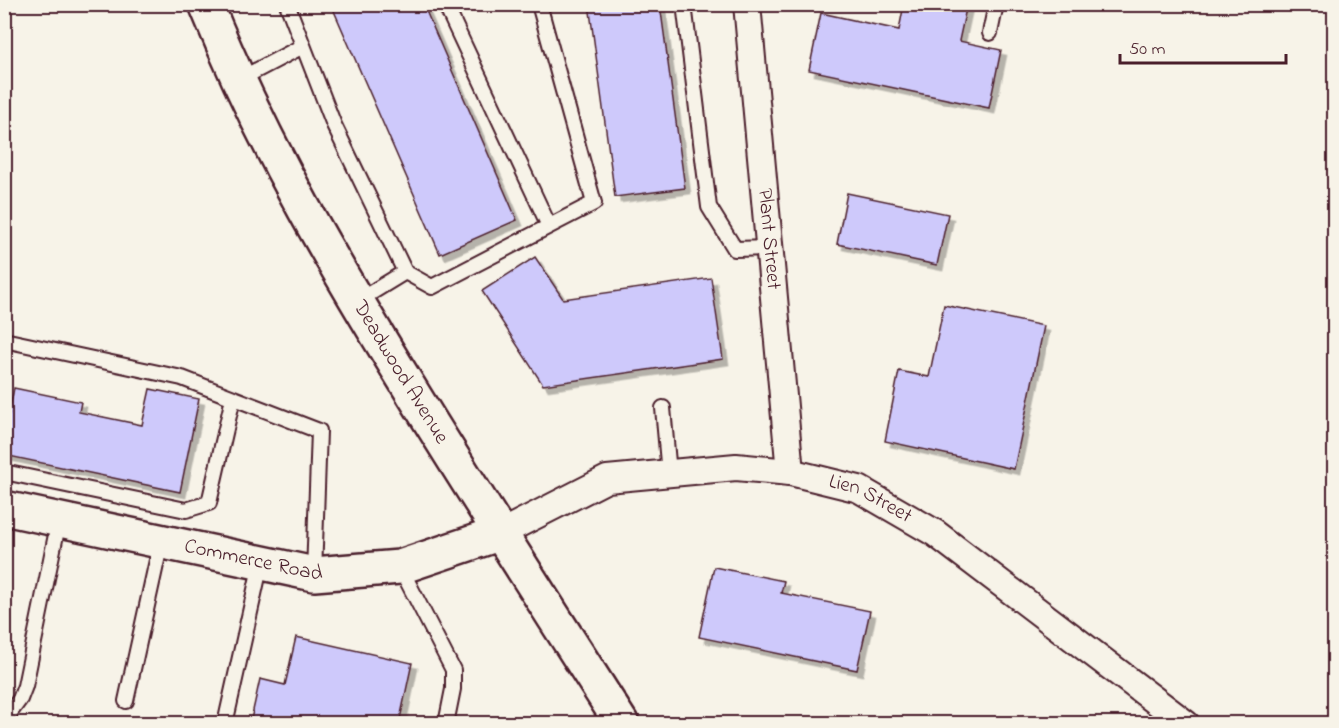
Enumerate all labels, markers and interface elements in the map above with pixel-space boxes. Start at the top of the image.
scale bar [1120,27,1286,65]
text: 50 m [1129,37,1166,63]
street label: Plant Street [749,187,788,291]
street label: Deadwood Avenue [344,294,456,450]
street label: Lien Street [826,467,918,532]
street label: Commerce Road [181,532,324,589]

